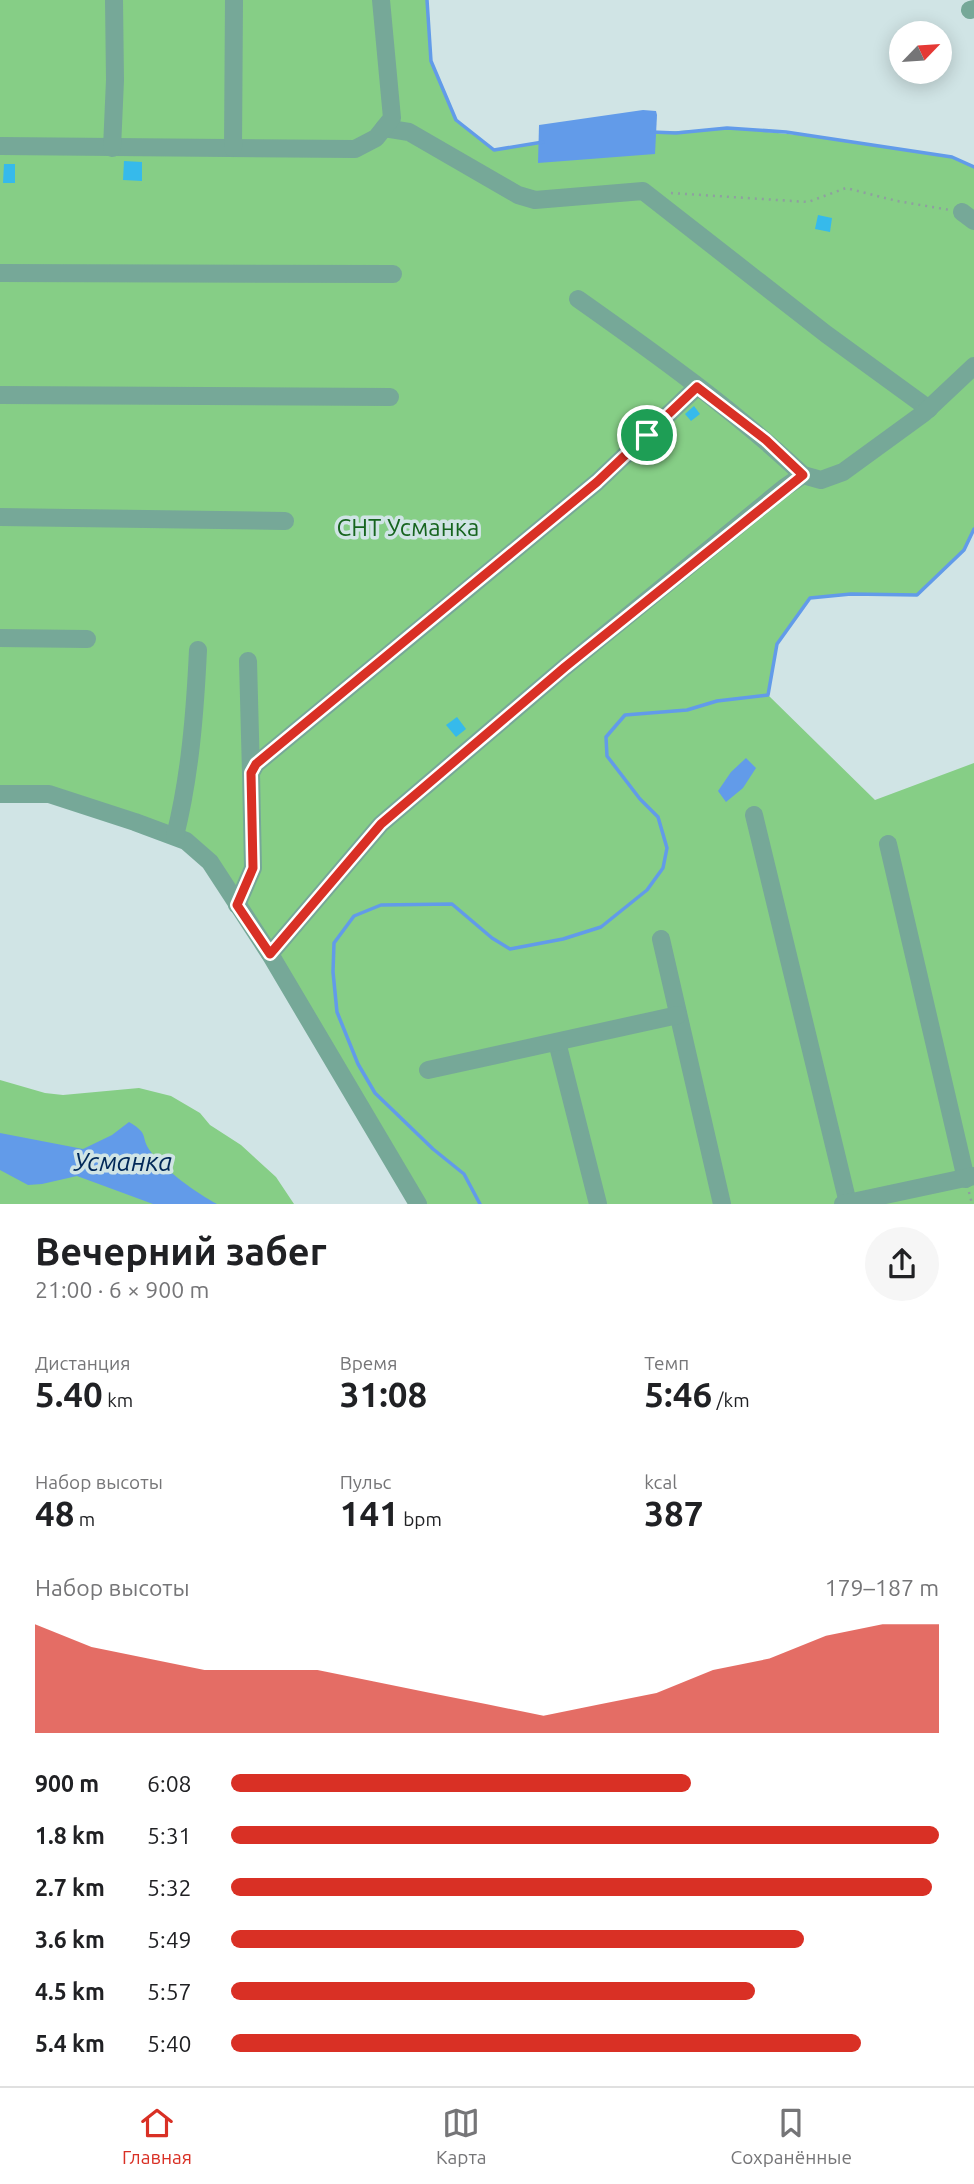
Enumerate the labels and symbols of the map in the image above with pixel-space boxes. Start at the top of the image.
north arrow [889,21,952,84]
pin [617,405,677,465]
park label: СНТ Усманка [337,514,479,541]
water label: Усманка [73,1147,172,1176]

